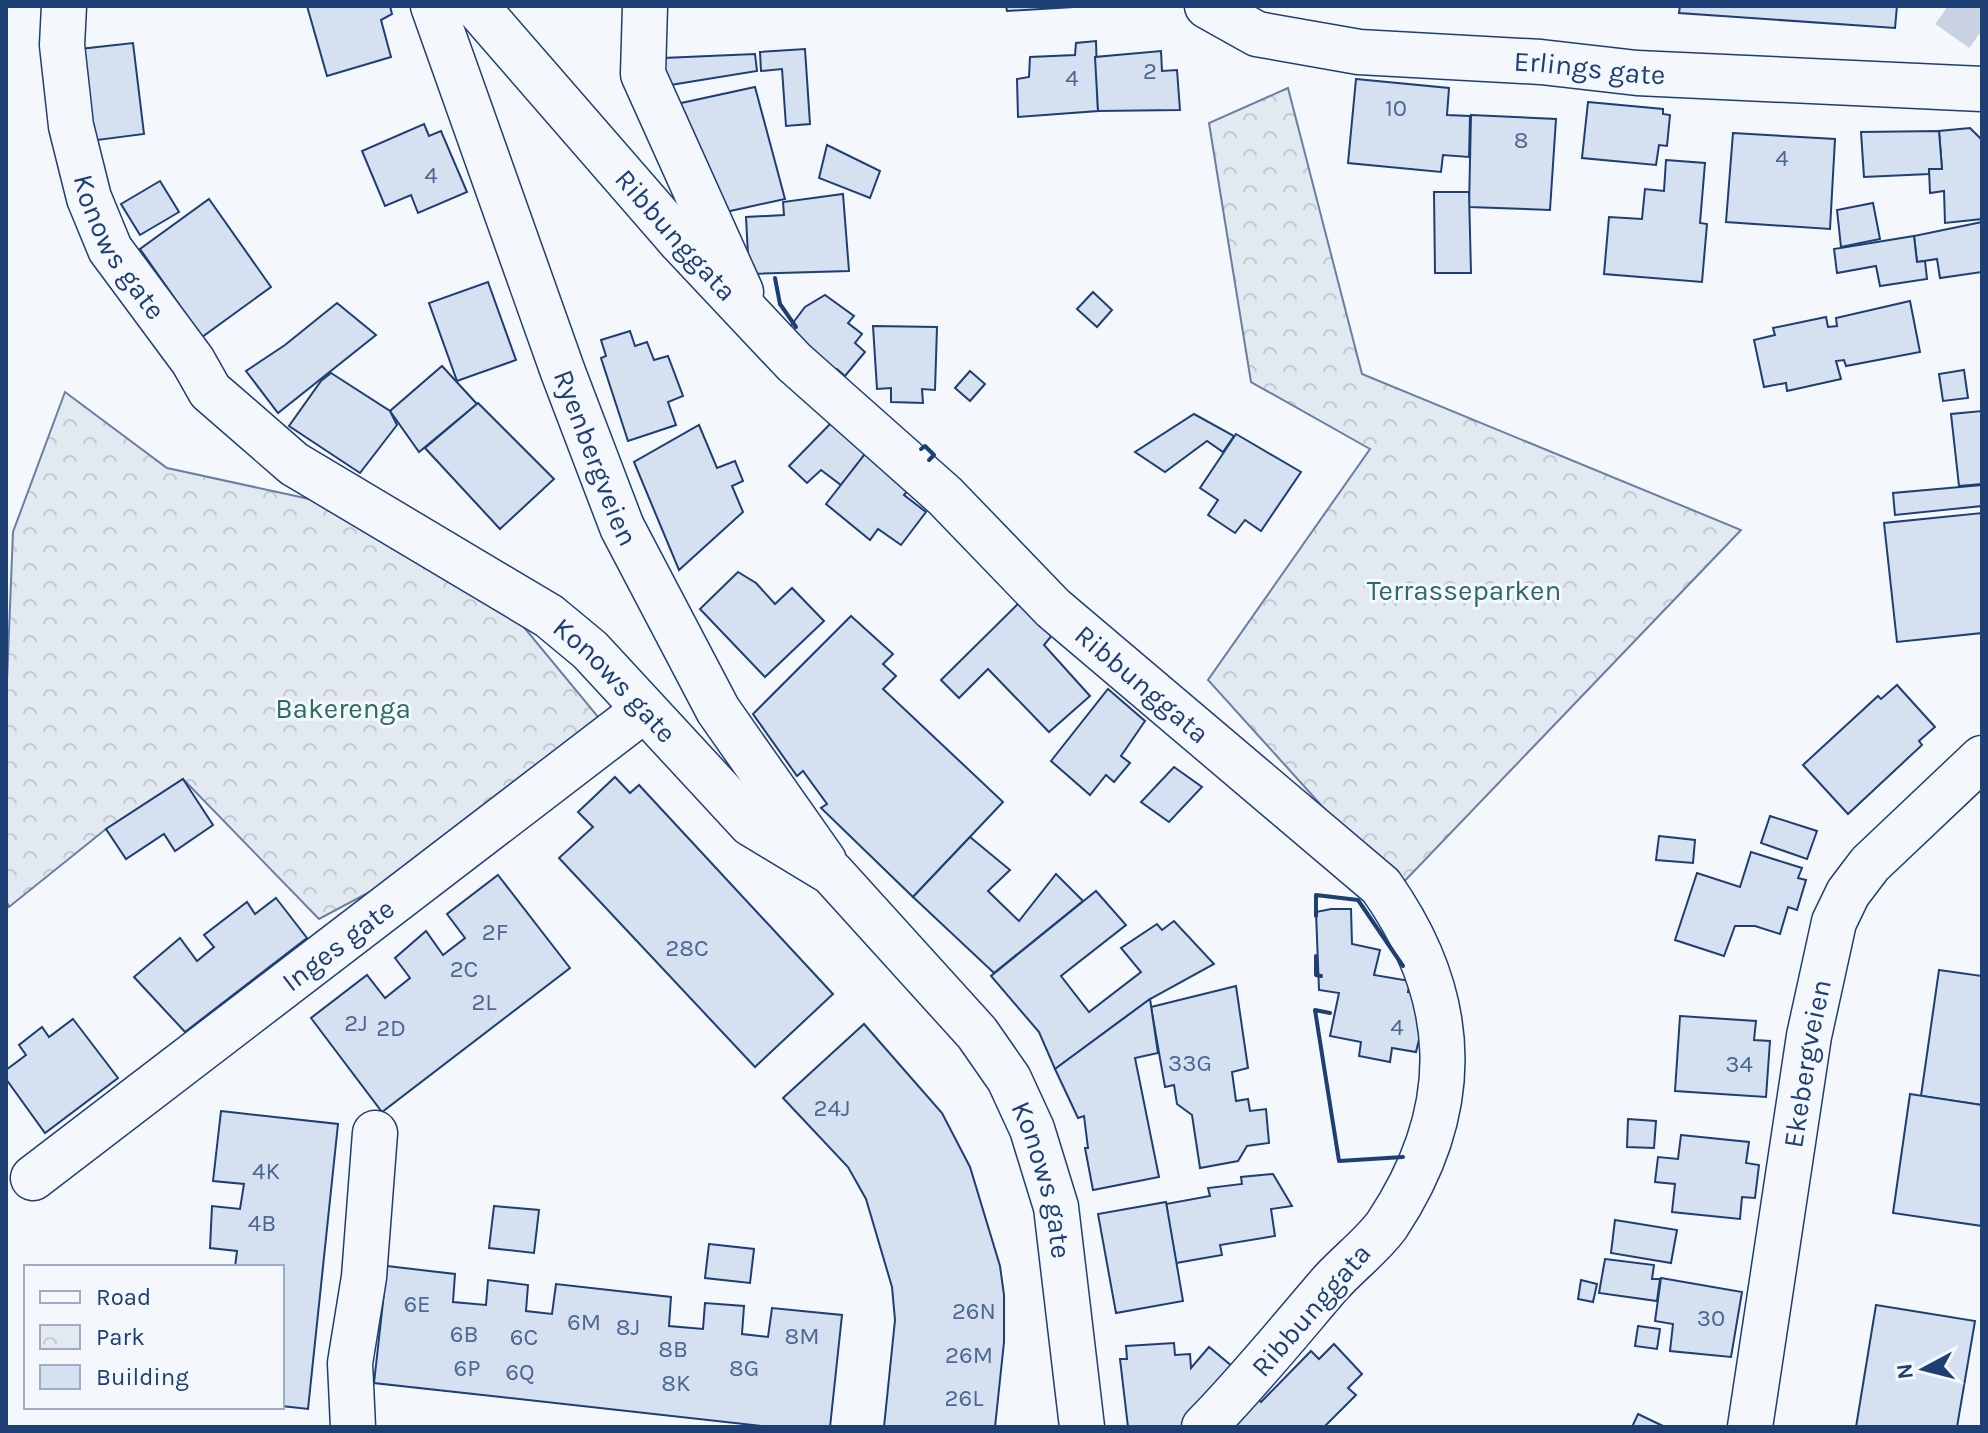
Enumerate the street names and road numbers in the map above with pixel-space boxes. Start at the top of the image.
street label: Erlings gate [1513,44,1666,91]
street label: Ribbunggata [609,162,744,307]
street label: Konows gate [67,171,173,326]
street label: Ryenbergveien [547,365,645,551]
street label: Konows gate [547,610,684,749]
street label: Ribbunggata [1069,618,1216,750]
street label: Inges gate [275,891,400,998]
street label: Ekebergveien [1776,976,1838,1150]
street label: Konows gate [1005,1096,1078,1260]
street label: Ribbunggata [1244,1237,1378,1383]

